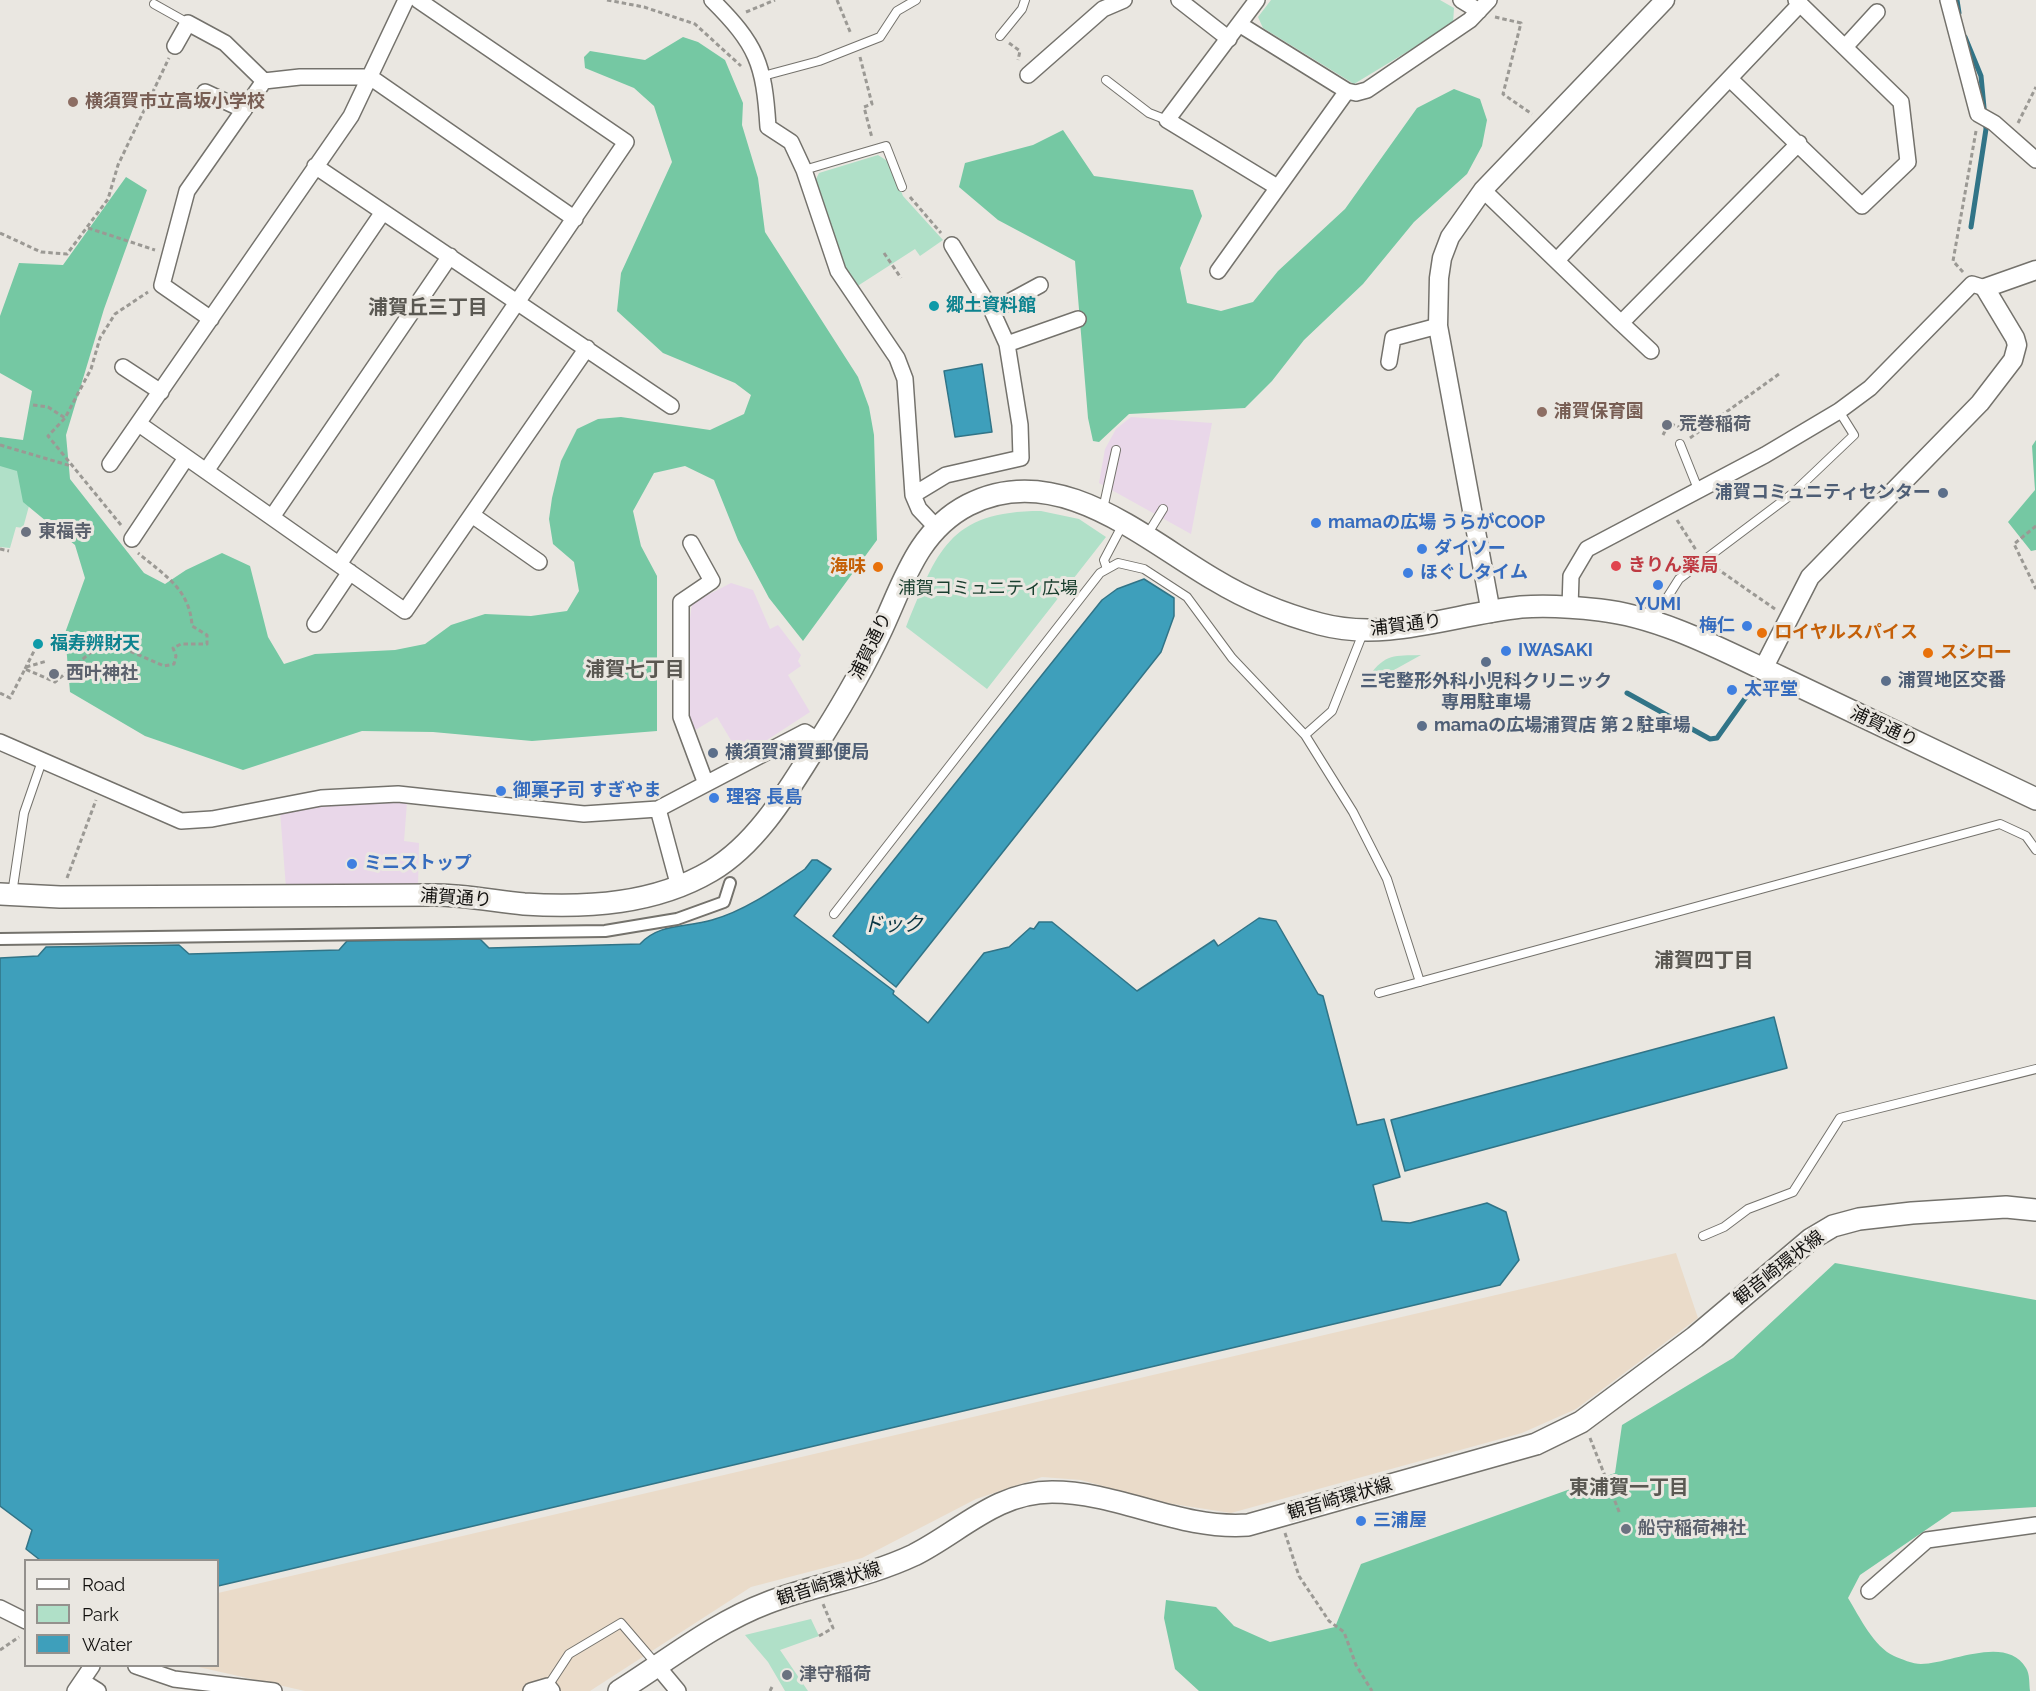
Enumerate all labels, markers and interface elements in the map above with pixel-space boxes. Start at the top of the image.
place label: 横須賀市立高坂小学校 [85,91,265,113]
marker: 横須賀市立高坂小学校 [66,95,80,109]
place label: 郷土資料館 [946,295,1036,317]
district label: 浦賀丘三丁目 [368,296,488,320]
marker: 郷土資料館 [927,299,941,313]
place label: 浦賀保育園 [1554,401,1644,423]
marker: 浦賀保育園 [1535,405,1549,419]
place label: 荒巻稲荷 [1679,414,1751,436]
marker: 荒巻稲荷 [1660,418,1674,432]
place label: 浦賀コミュニティセンター [1715,482,1931,504]
marker: 浦賀コミュニティセンター [1936,486,1950,500]
place label: mamaの広場 うらがCOOP [1328,512,1545,534]
marker: mamaの広場 うらがCOOP [1309,516,1323,530]
place label: 東福寺 [38,521,92,543]
marker: 東福寺 [19,525,33,539]
place label: ダイソー [1434,538,1506,560]
marker: ダイソー [1415,542,1429,556]
place label: きりん薬局 [1628,555,1718,577]
place label: 海味 [830,556,866,578]
marker: きりん薬局 [1609,559,1623,573]
marker: 海味 [871,560,885,574]
place label: ほぐしタイム [1420,562,1528,584]
marker: ほぐしタイム [1401,566,1415,580]
park label: 浦賀コミュニティ広場 [898,578,1078,600]
marker: YUMI [1651,578,1665,592]
place label: YUMI [1635,594,1681,616]
street label: 浦賀通り [846,609,896,683]
street label: 浦賀通り [1369,610,1443,640]
place label: 梅仁 [1699,615,1735,637]
marker: 梅仁 [1740,619,1754,633]
place label: ロイヤルスパイス [1774,622,1918,644]
marker: ロイヤルスパイス [1755,626,1769,640]
place label: 福寿辨財天 [50,633,140,655]
marker: 福寿辨財天 [31,637,45,651]
place label: IWASAKI [1518,640,1593,662]
place label: スシロー [1940,642,2012,664]
marker: IWASAKI [1499,644,1513,658]
marker: スシロー [1921,646,1935,660]
marker: 三宅整形外科小児科クリニック 専用駐車場 [1479,655,1493,669]
district label: 浦賀七丁目 [585,658,685,682]
place label: 西叶神社 [66,663,138,685]
marker: 西叶神社 [47,667,61,681]
place label: 浦賀地区交番 [1898,670,2006,692]
place label: 三宅整形外科小児科クリニック 専用駐車場 [1360,671,1612,714]
marker: 浦賀地区交番 [1879,674,1893,688]
place label: 太平堂 [1744,679,1798,701]
marker: 太平堂 [1725,683,1739,697]
street label: 浦賀通り [1847,702,1921,752]
place label: mamaの広場浦賀店 第２駐車場 [1434,715,1690,737]
marker: mamaの広場浦賀店 第２駐車場 [1415,719,1429,733]
place label: 横須賀浦賀郵便局 [725,742,869,764]
marker: 横須賀浦賀郵便局 [706,746,720,760]
place label: 御菓子司 すぎやま [513,780,661,802]
marker: 御菓子司 すぎやま [494,784,508,798]
place label: 理容 長島 [726,787,802,809]
marker: 理容 長島 [707,791,721,805]
place label: ミニストップ [364,853,472,875]
marker: ミニストップ [345,857,359,871]
street label: 浦賀通り [419,885,493,911]
water label: ドック [863,913,923,937]
district label: 浦賀四丁目 [1654,949,1754,973]
street label: 観音崎環状線 [1730,1226,1828,1310]
street label: 観音崎環状線 [1285,1474,1395,1524]
district label: 東浦賀一丁目 [1569,1476,1689,1500]
place label: 三浦屋 [1373,1510,1427,1532]
marker: 三浦屋 [1354,1514,1368,1528]
place label: 船守稲荷神社 [1638,1518,1746,1540]
marker: 船守稲荷神社 [1619,1522,1633,1536]
street label: 観音崎環状線 [774,1558,884,1610]
legend [24,1559,219,1667]
text: Road [82,1574,125,1595]
text: Park [82,1604,119,1625]
text: Water [82,1634,132,1655]
place label: 津守稲荷 [799,1664,871,1686]
marker: 津守稲荷 [780,1668,794,1682]

